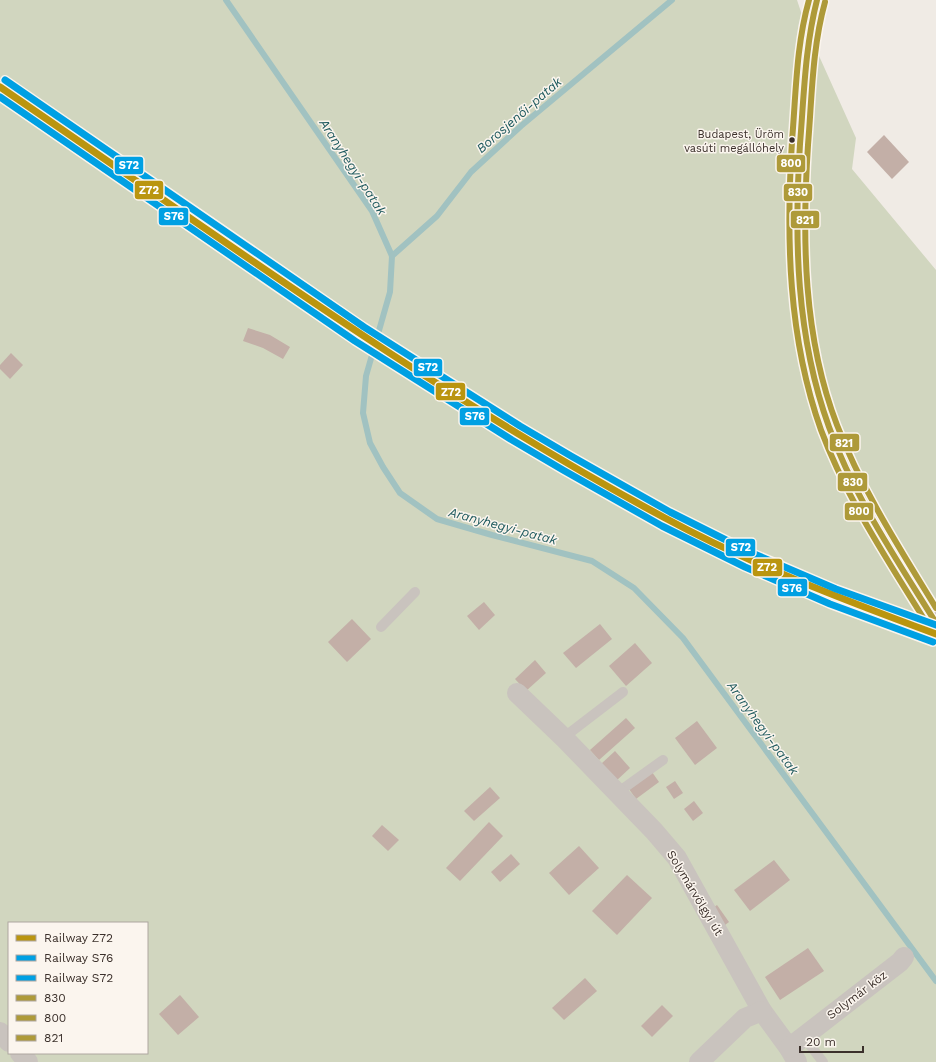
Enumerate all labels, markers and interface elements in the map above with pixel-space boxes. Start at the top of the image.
water label: Borosjenői-patak [473,73,565,156]
water label: Aranyhegyi-patak [316,115,390,219]
place label: Budapest, Üröm vasúti megállóhely [684,127,784,155]
marker: Budapest, Üröm vasúti megállóhely [787,135,797,145]
line badge: 800 [776,154,806,173]
line badge: S72 [114,156,144,175]
text: 800 [780,157,802,170]
text: S72 [119,159,140,172]
line badge: Z72 [134,180,164,200]
line badge: 830 [783,183,813,202]
text: Z72 [139,184,160,197]
text: 830 [788,186,808,199]
line badge: S76 [158,207,189,226]
text: S76 [164,210,184,223]
line badge: 821 [790,210,820,229]
text: 821 [796,214,814,227]
line badge: S72 [413,358,443,377]
text: S72 [418,361,439,374]
line badge: Z72 [435,382,466,401]
text: Z72 [441,386,462,399]
line badge: S76 [459,407,490,426]
text: S76 [465,410,485,423]
line badge: 821 [829,433,860,452]
text: 821 [835,437,853,450]
line badge: 830 [837,472,868,492]
text: 830 [843,476,863,489]
line badge: 800 [844,502,874,521]
water label: Aranyhegyi-patak [446,504,560,548]
text: 800 [848,505,870,518]
line badge: S72 [725,538,756,557]
text: S72 [731,541,752,554]
line badge: Z72 [752,558,783,577]
text: Z72 [757,561,778,574]
line badge: S76 [777,578,808,597]
text: S76 [782,582,802,595]
water label: Aranyhegyi-patak [724,678,802,778]
street label: Solymárvölgyi út [664,848,726,938]
legend [8,922,148,1054]
text: Railway Z72 [44,931,113,945]
text: Railway S76 [44,951,113,965]
street label: Solymár köz [824,968,890,1022]
text: Railway S72 [44,971,113,985]
text: 830 [44,991,66,1005]
text: 800 [44,1011,66,1025]
scale bar [800,1028,863,1054]
text: 821 [44,1031,63,1045]
text: 20 m [806,1035,836,1049]

